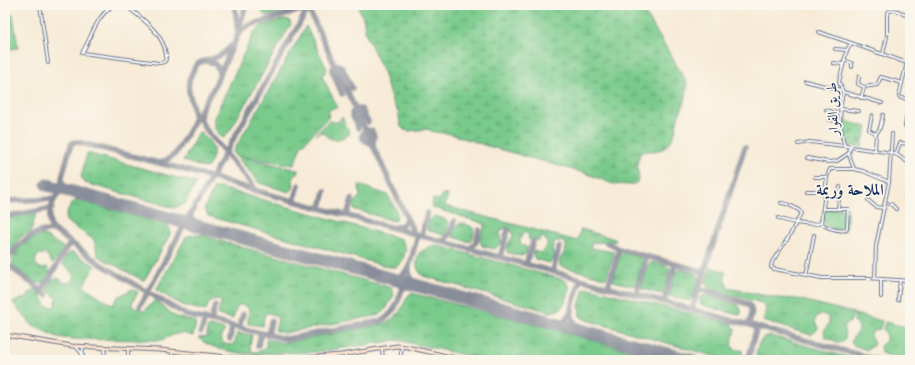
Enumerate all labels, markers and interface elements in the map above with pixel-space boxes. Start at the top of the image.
street label: طريق الفوار [822,82,843,138]
district label: الملاحة وريمة [816,179,884,201]

